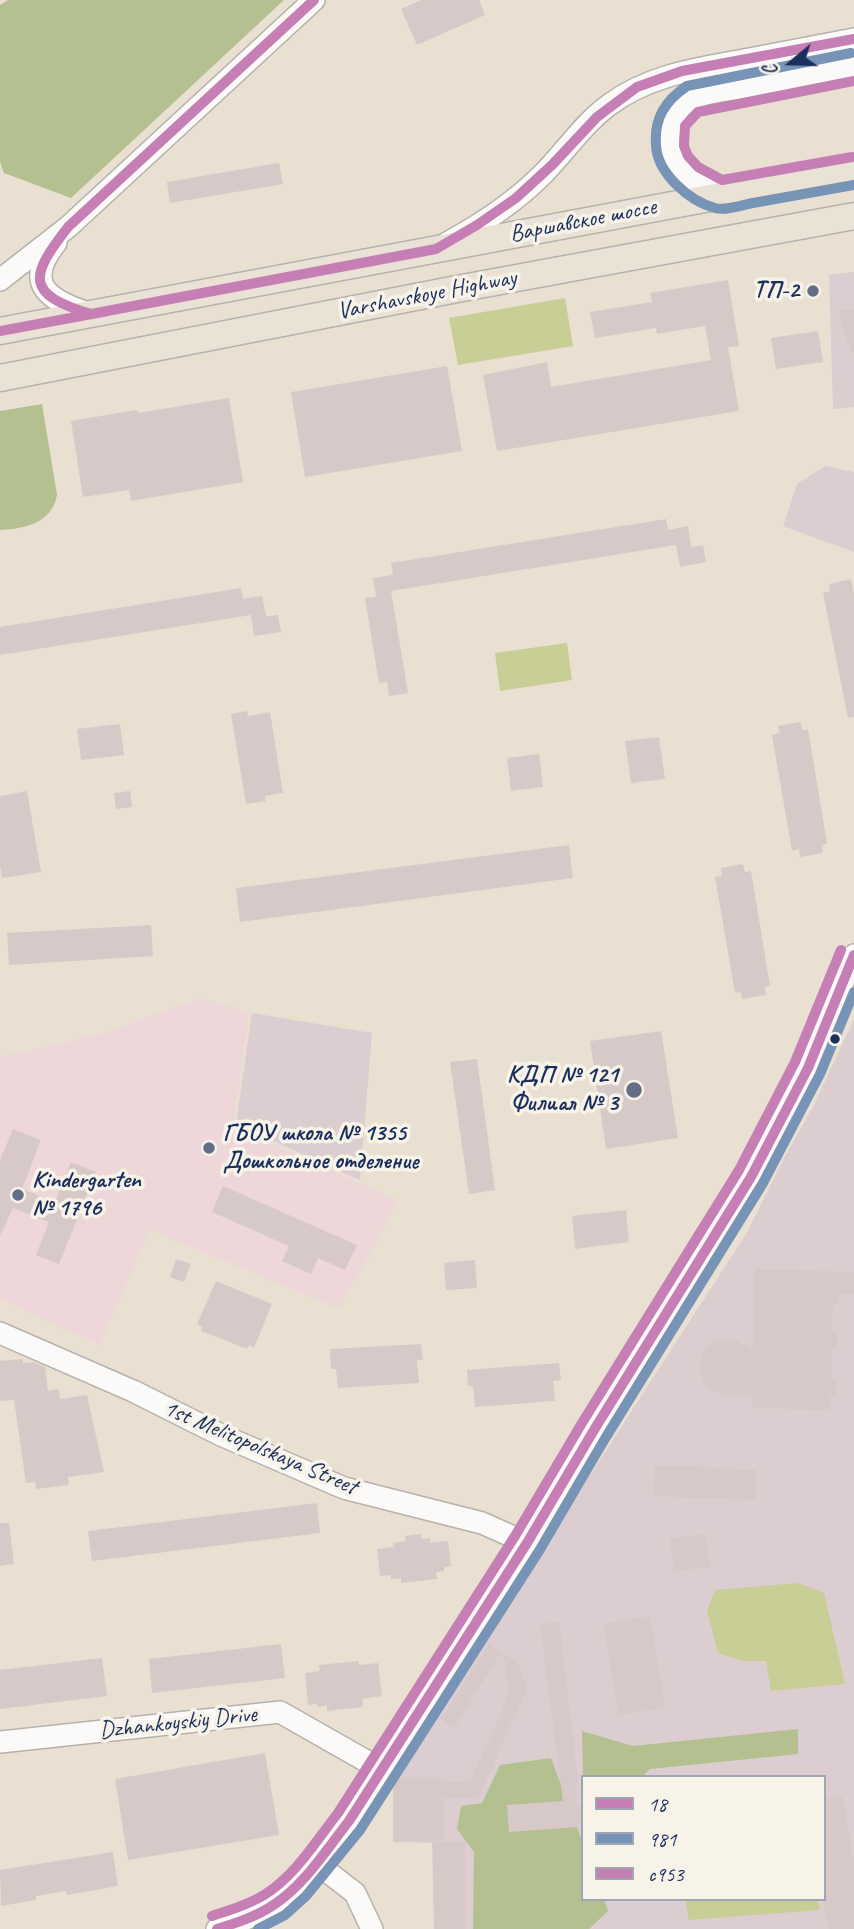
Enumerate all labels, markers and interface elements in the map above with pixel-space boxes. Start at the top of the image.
north arrow [756,28,826,98]
text: С [758,62,784,78]
street label: Варшавское шоссе [507,193,659,249]
street label: Varshavskoye Highway [335,264,519,326]
place label: ТП-2 [753,277,799,305]
marker: ТП-2 [805,283,821,299]
unlabelled marker [828,1032,842,1046]
place label: КДП № 121 Филиал № 3 [507,1062,618,1118]
marker: КДП № 121 Филиал № 3 [624,1080,644,1100]
place label: ГБОУ школа № 1355 Дошкольное отделение [223,1120,419,1176]
marker: ГБОУ школа № 1355 Дошкольное отделение [201,1140,217,1156]
place label: Kindergarten № 1796 [32,1167,141,1223]
marker: Kindergarten № 1796 [10,1187,26,1203]
street label: 1st Melitopolskaya Street [159,1394,361,1502]
street label: Dzhankoyskiy Drive [98,1700,258,1746]
legend [581,1775,826,1901]
text: 18 [648,1791,667,1817]
text: 981 [648,1826,676,1852]
text: с953 [648,1861,684,1887]

